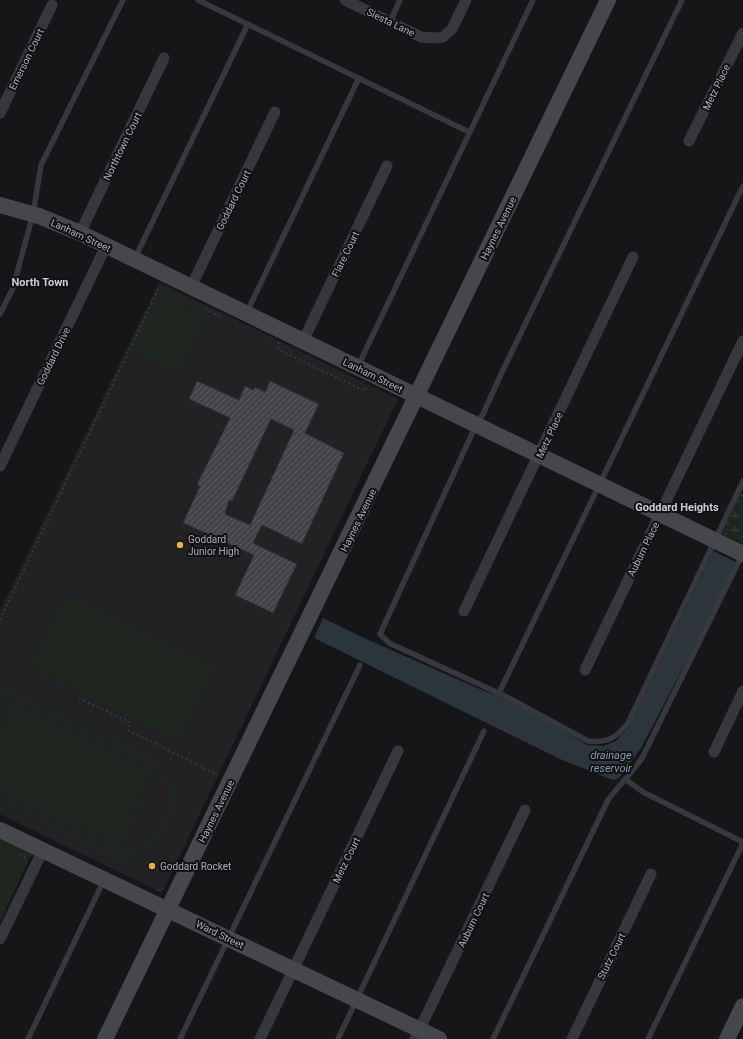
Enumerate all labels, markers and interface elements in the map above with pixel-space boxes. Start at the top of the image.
street label: Siesta Lane [365,6,416,39]
street label: Emerson Court [7,27,46,92]
street label: Metz Place [701,63,732,112]
street label: Northtown Court [101,110,144,182]
street label: Goddard Court [214,168,253,232]
street label: Haynes Avenue [479,195,518,261]
street label: Lanham Street [49,217,113,254]
street label: Flare Court [330,230,361,279]
district label: North Town [12,276,68,289]
street label: Goddard Drive [35,325,72,387]
street label: Lanham Street [341,356,404,395]
street label: Metz Place [534,410,565,460]
street label: Haynes Avenue [339,487,378,553]
district label: Goddard Heights [635,501,719,514]
street label: Auburn Place [626,520,661,578]
place label: Goddard Junior High [188,534,239,557]
marker: Goddard Junior High [175,540,185,550]
water label: drainage reservoir [590,749,632,775]
street label: Haynes Avenue [197,778,236,844]
street label: Metz Court [331,836,362,885]
marker: Goddard Rocket [147,861,157,871]
place label: Goddard Rocket [160,861,231,872]
street label: Auburn Court [456,891,491,949]
street label: Ward Street [194,918,246,951]
street label: Stutz Court [596,931,627,981]

